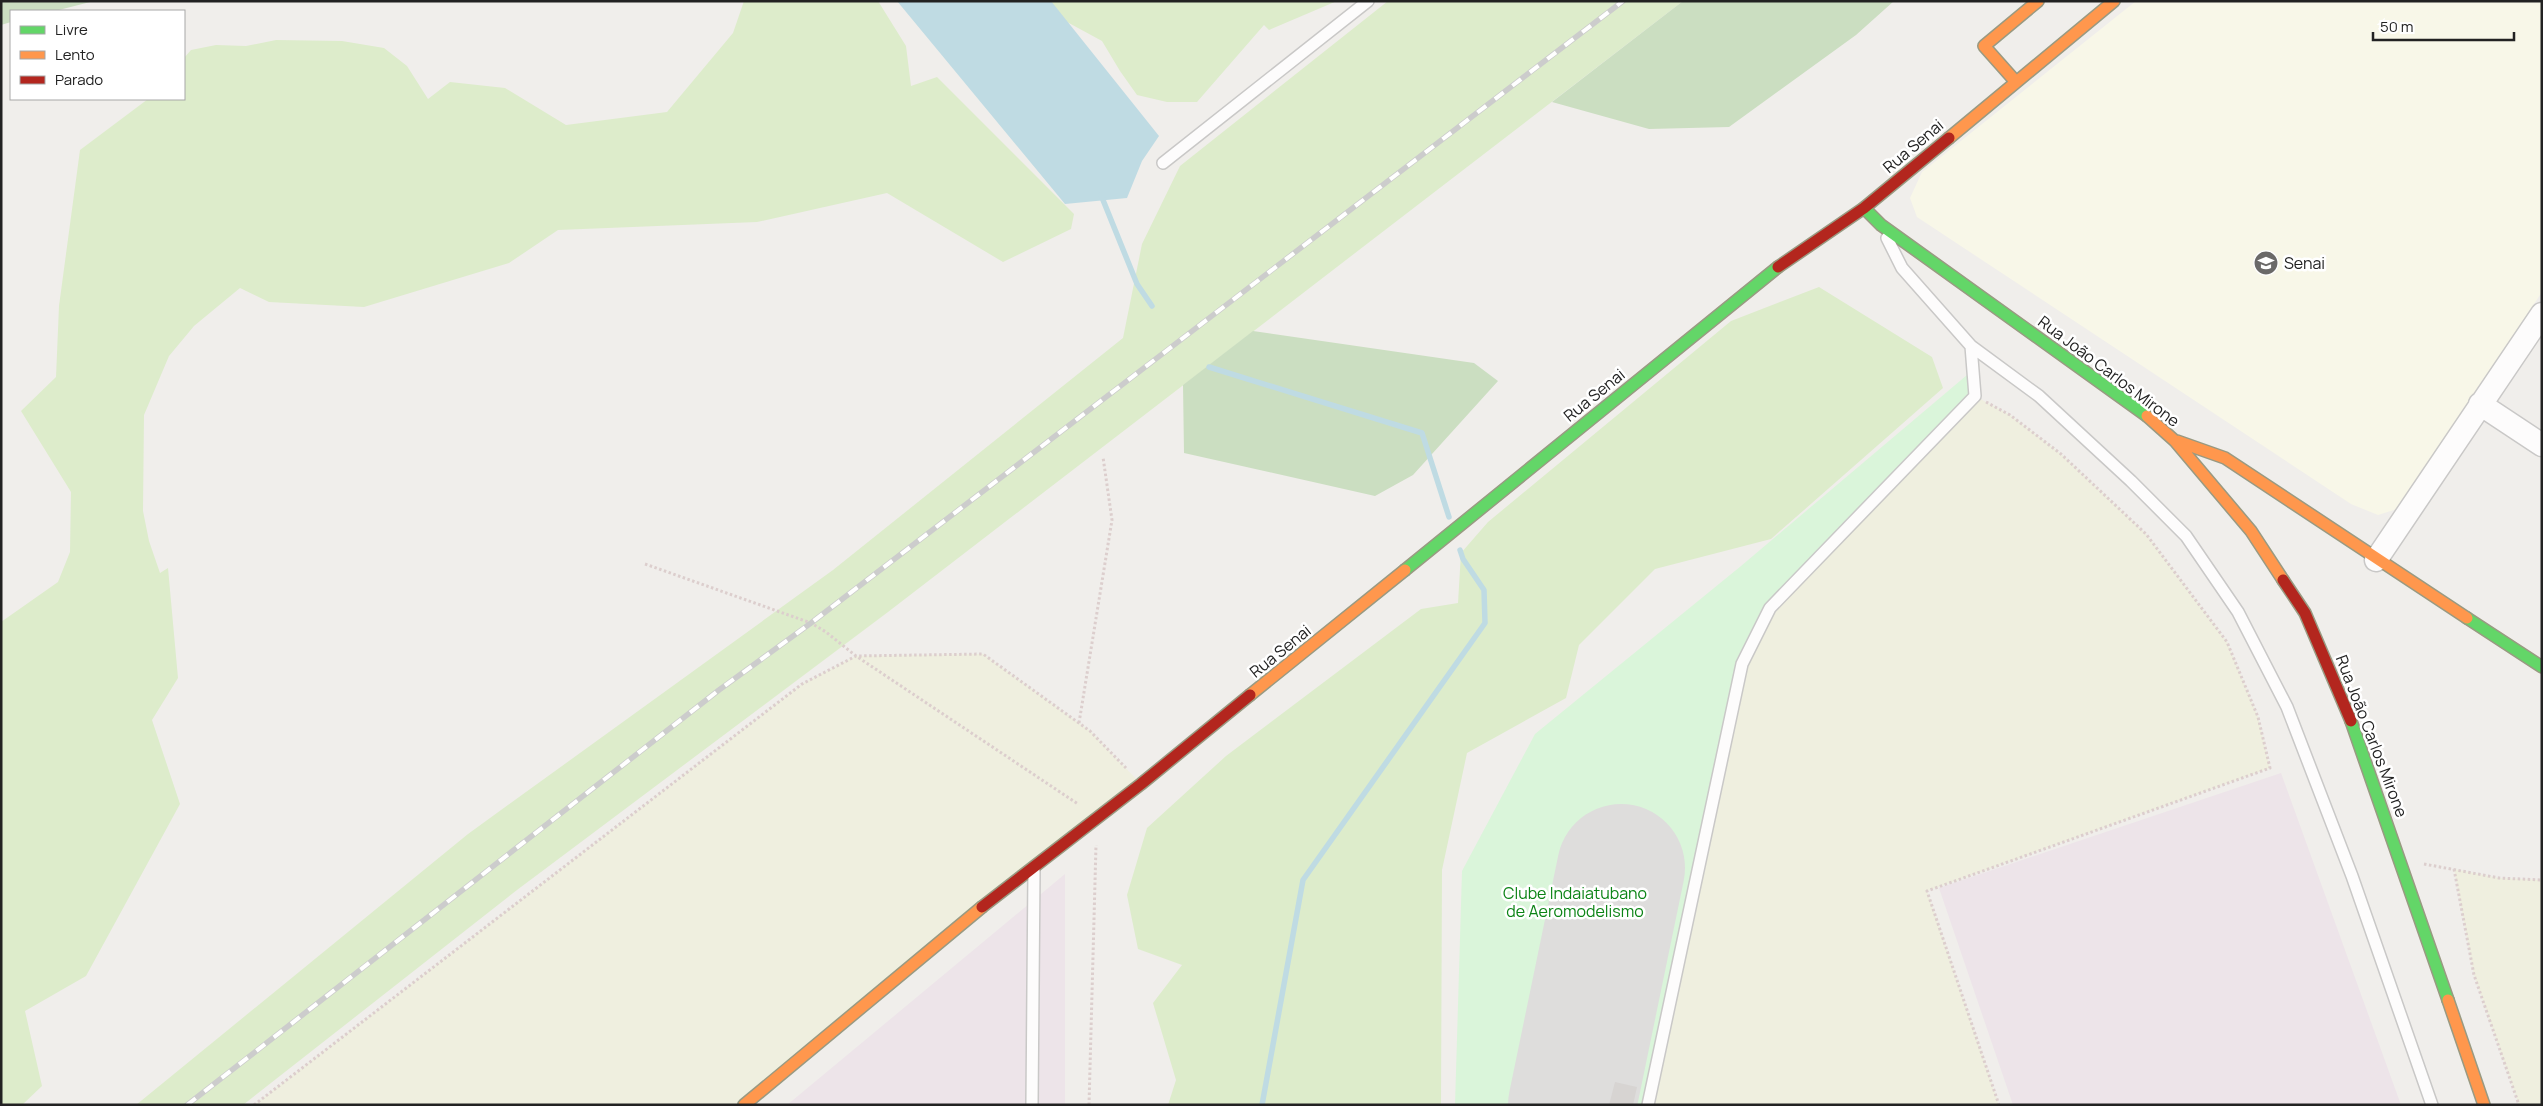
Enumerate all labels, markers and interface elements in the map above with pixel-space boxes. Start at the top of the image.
legend [10,10,185,100]
scale bar [2373,10,2514,42]
text: 50 m [2380,16,2414,37]
text: Livre [55,19,88,40]
text: Lento [55,44,95,65]
text: Parado [55,69,103,90]
street label: Rua Senai [1878,114,1948,178]
school or university icon: Senai [2253,250,2279,276]
place label: Senai [2284,252,2325,274]
street label: Rua João Carlos Mirone [2034,310,2184,432]
street label: Rua Senai [1559,364,1629,426]
street label: Rua Senai [1245,620,1315,682]
street label: Rua João Carlos Mirone [2331,652,2413,820]
park label: Clube Indaiatubano de Aeromodelismo [1503,882,1647,922]

